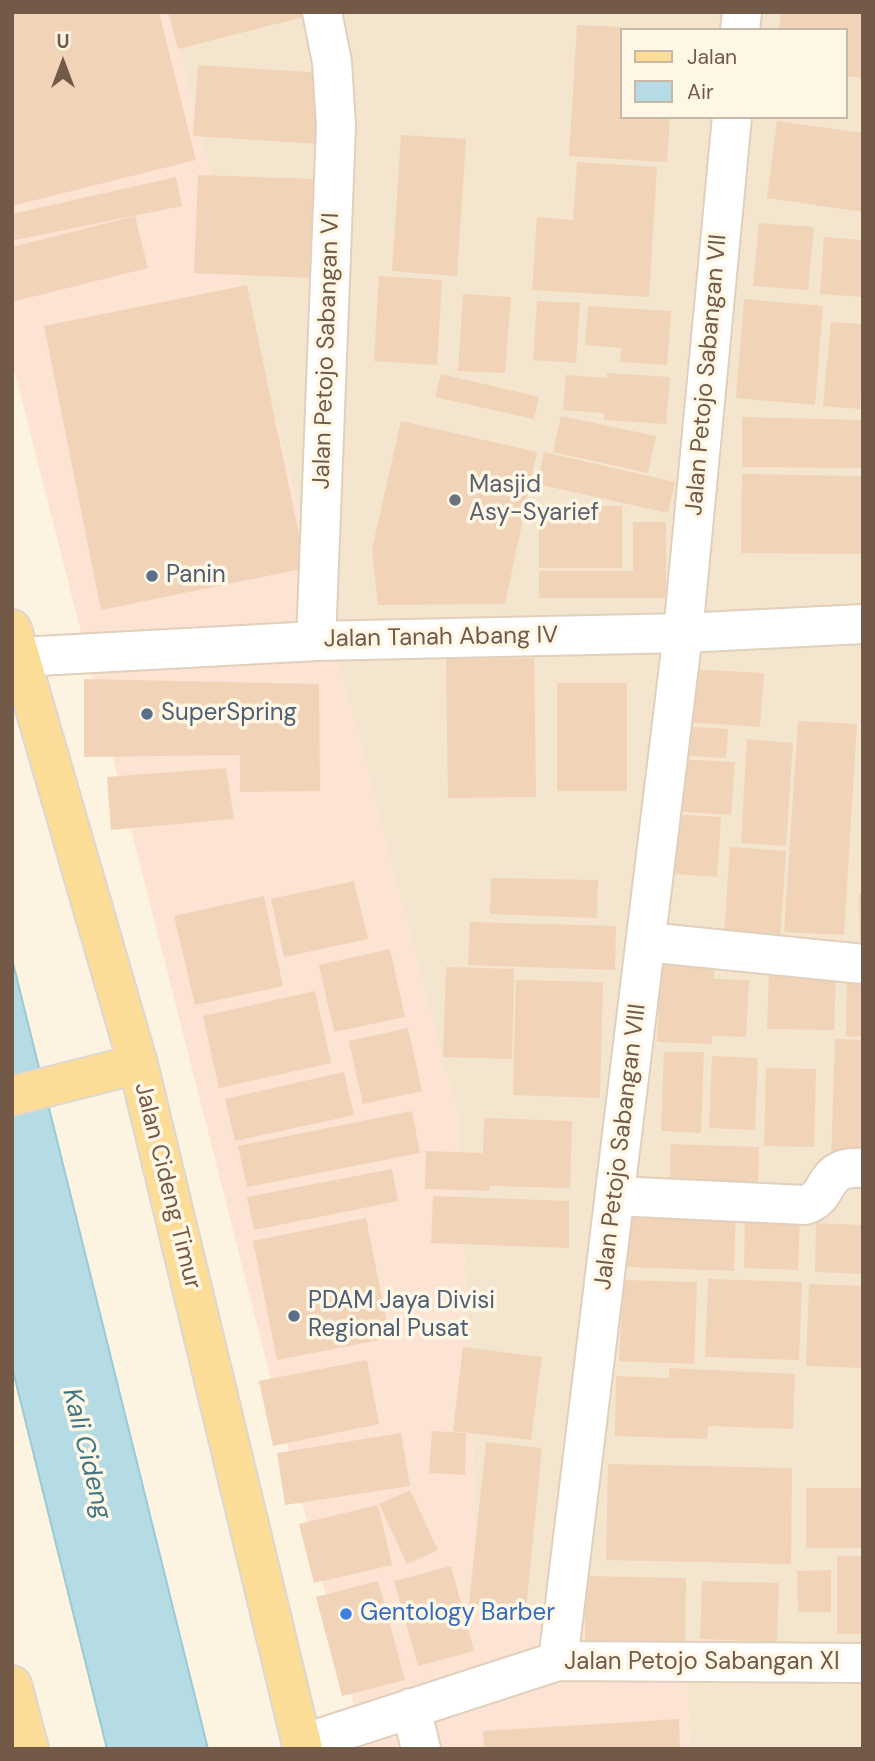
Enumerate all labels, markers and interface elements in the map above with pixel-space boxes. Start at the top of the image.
north arrow [28,28,98,98]
legend [620,28,847,119]
text: U [56,29,70,54]
text: Jalan [687,43,737,71]
text: Air [687,78,714,106]
street label: Jalan Petojo Sabangan VI [308,212,346,490]
street label: Jalan Petojo Sabangan VII [680,233,734,517]
place label: Masjid Asy-Syarief [469,472,599,528]
marker: Masjid Asy-Syarief [447,492,463,508]
place label: Panin [166,562,226,590]
marker: Panin [144,568,160,584]
street label: Jalan Tanah Abang IV [323,622,559,654]
place label: SuperSpring [161,700,297,728]
marker: SuperSpring [139,706,155,722]
street label: Jalan Petojo Sabangan VIII [589,1002,653,1292]
street label: Jalan Cideng Timur [127,1080,207,1292]
place label: PDAM Jaya Divisi Regional Pusat [308,1288,495,1344]
marker: PDAM Jaya Divisi Regional Pusat [286,1308,302,1324]
water label: Kali Cideng [55,1385,117,1523]
place label: Gentology Barber [360,1600,555,1628]
marker: Gentology Barber [338,1606,354,1622]
street label: Jalan Petojo Sabangan XI [564,1649,840,1677]

